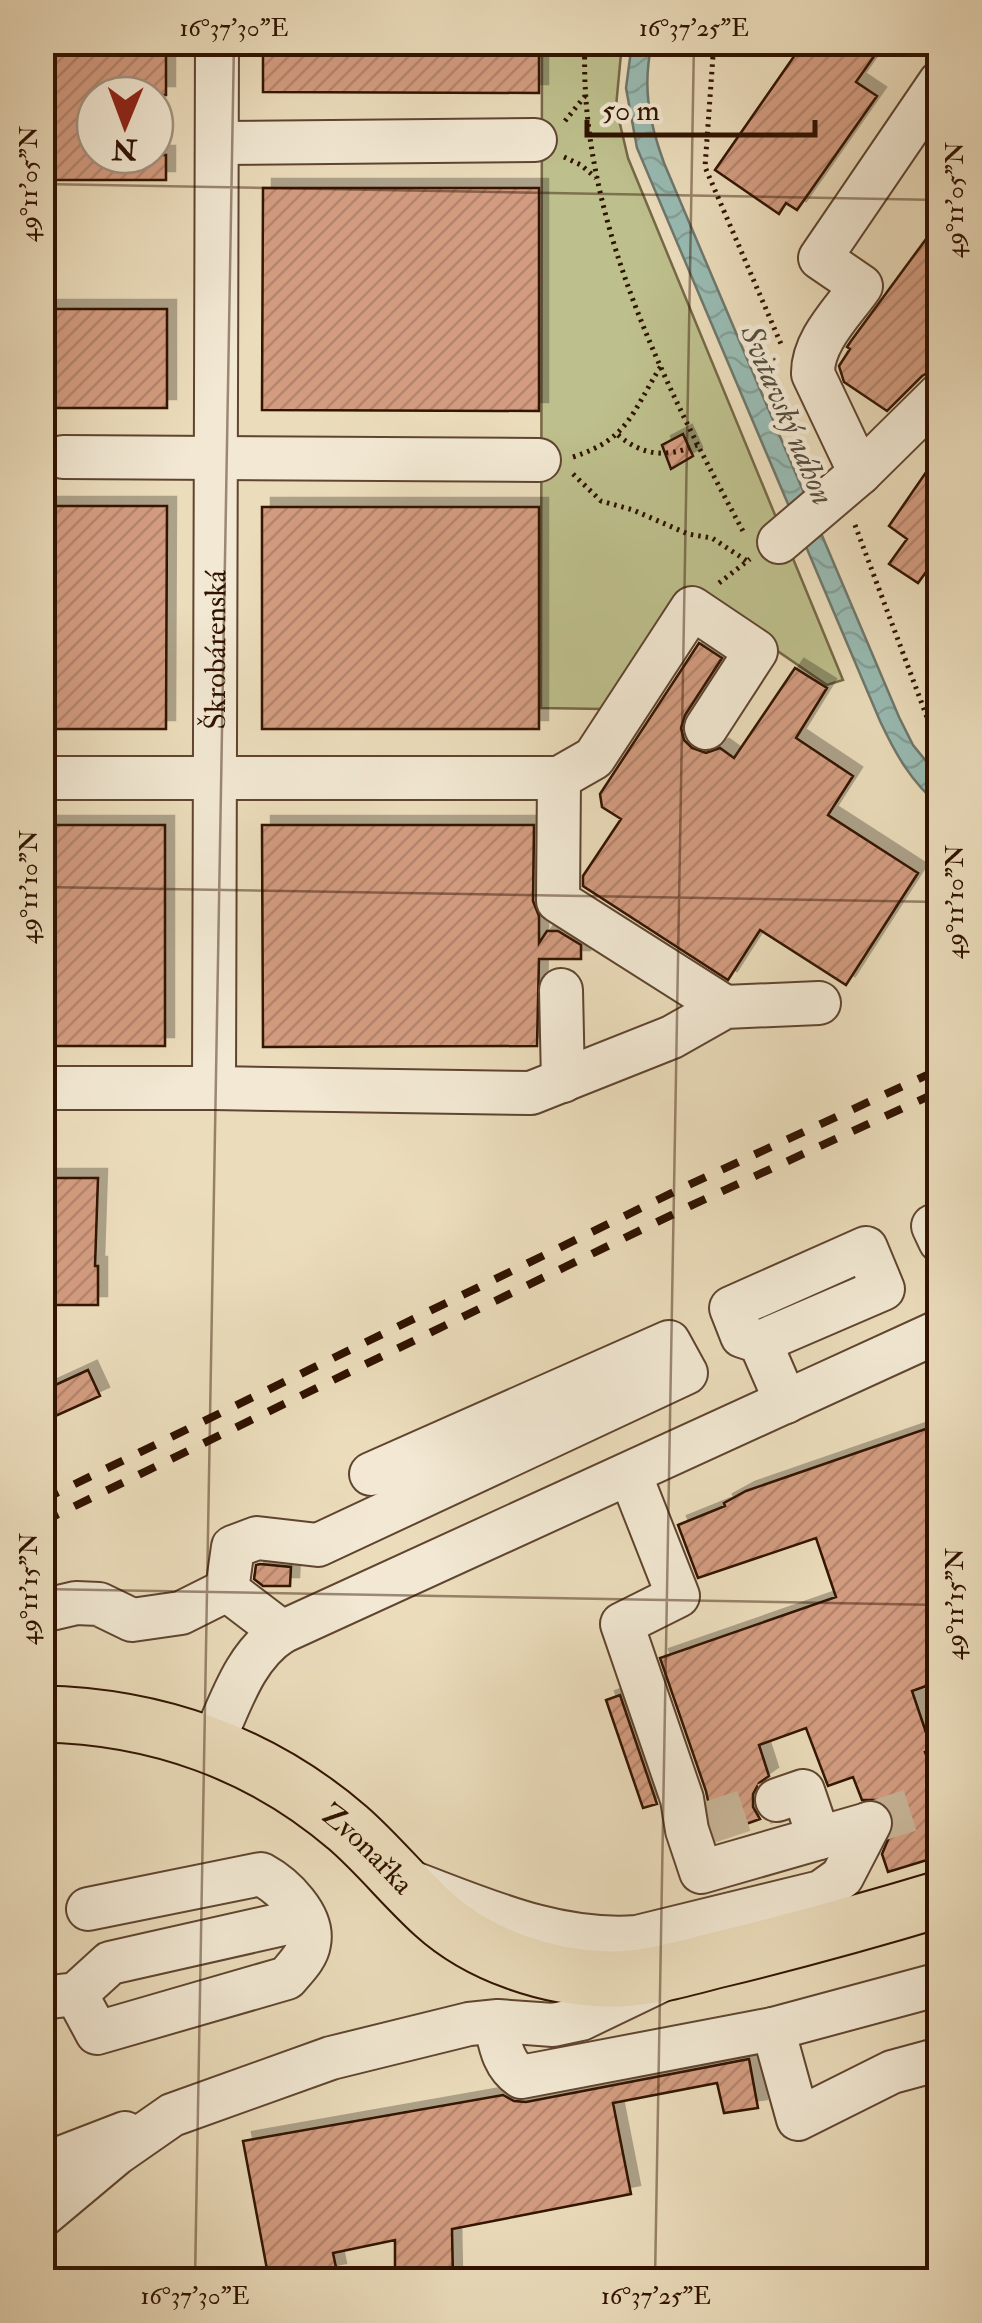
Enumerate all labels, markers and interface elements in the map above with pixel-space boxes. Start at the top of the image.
text: 16°37'30"E [179,13,289,44]
text: 16°37'25"E [639,13,749,44]
north arrow [75,75,175,175]
scale bar [587,75,814,137]
text: 50 m [602,92,660,129]
text: 49°11'05"N [14,125,45,242]
text: N [111,131,138,166]
text: 49°11'05"N [940,141,971,258]
water label: Svitavský náhon [731,318,843,511]
street label: Škrobárenská [197,570,234,730]
text: 49°11'10"N [14,829,45,944]
text: 49°11'10"N [940,844,971,959]
text: 49°11'15"N [14,1532,45,1645]
text: 49°11'15"N [940,1547,971,1660]
street label: Zvonařka [314,1795,422,1902]
text: 16°37'30"E [140,2281,250,2312]
text: 16°37'25"E [601,2281,711,2312]

